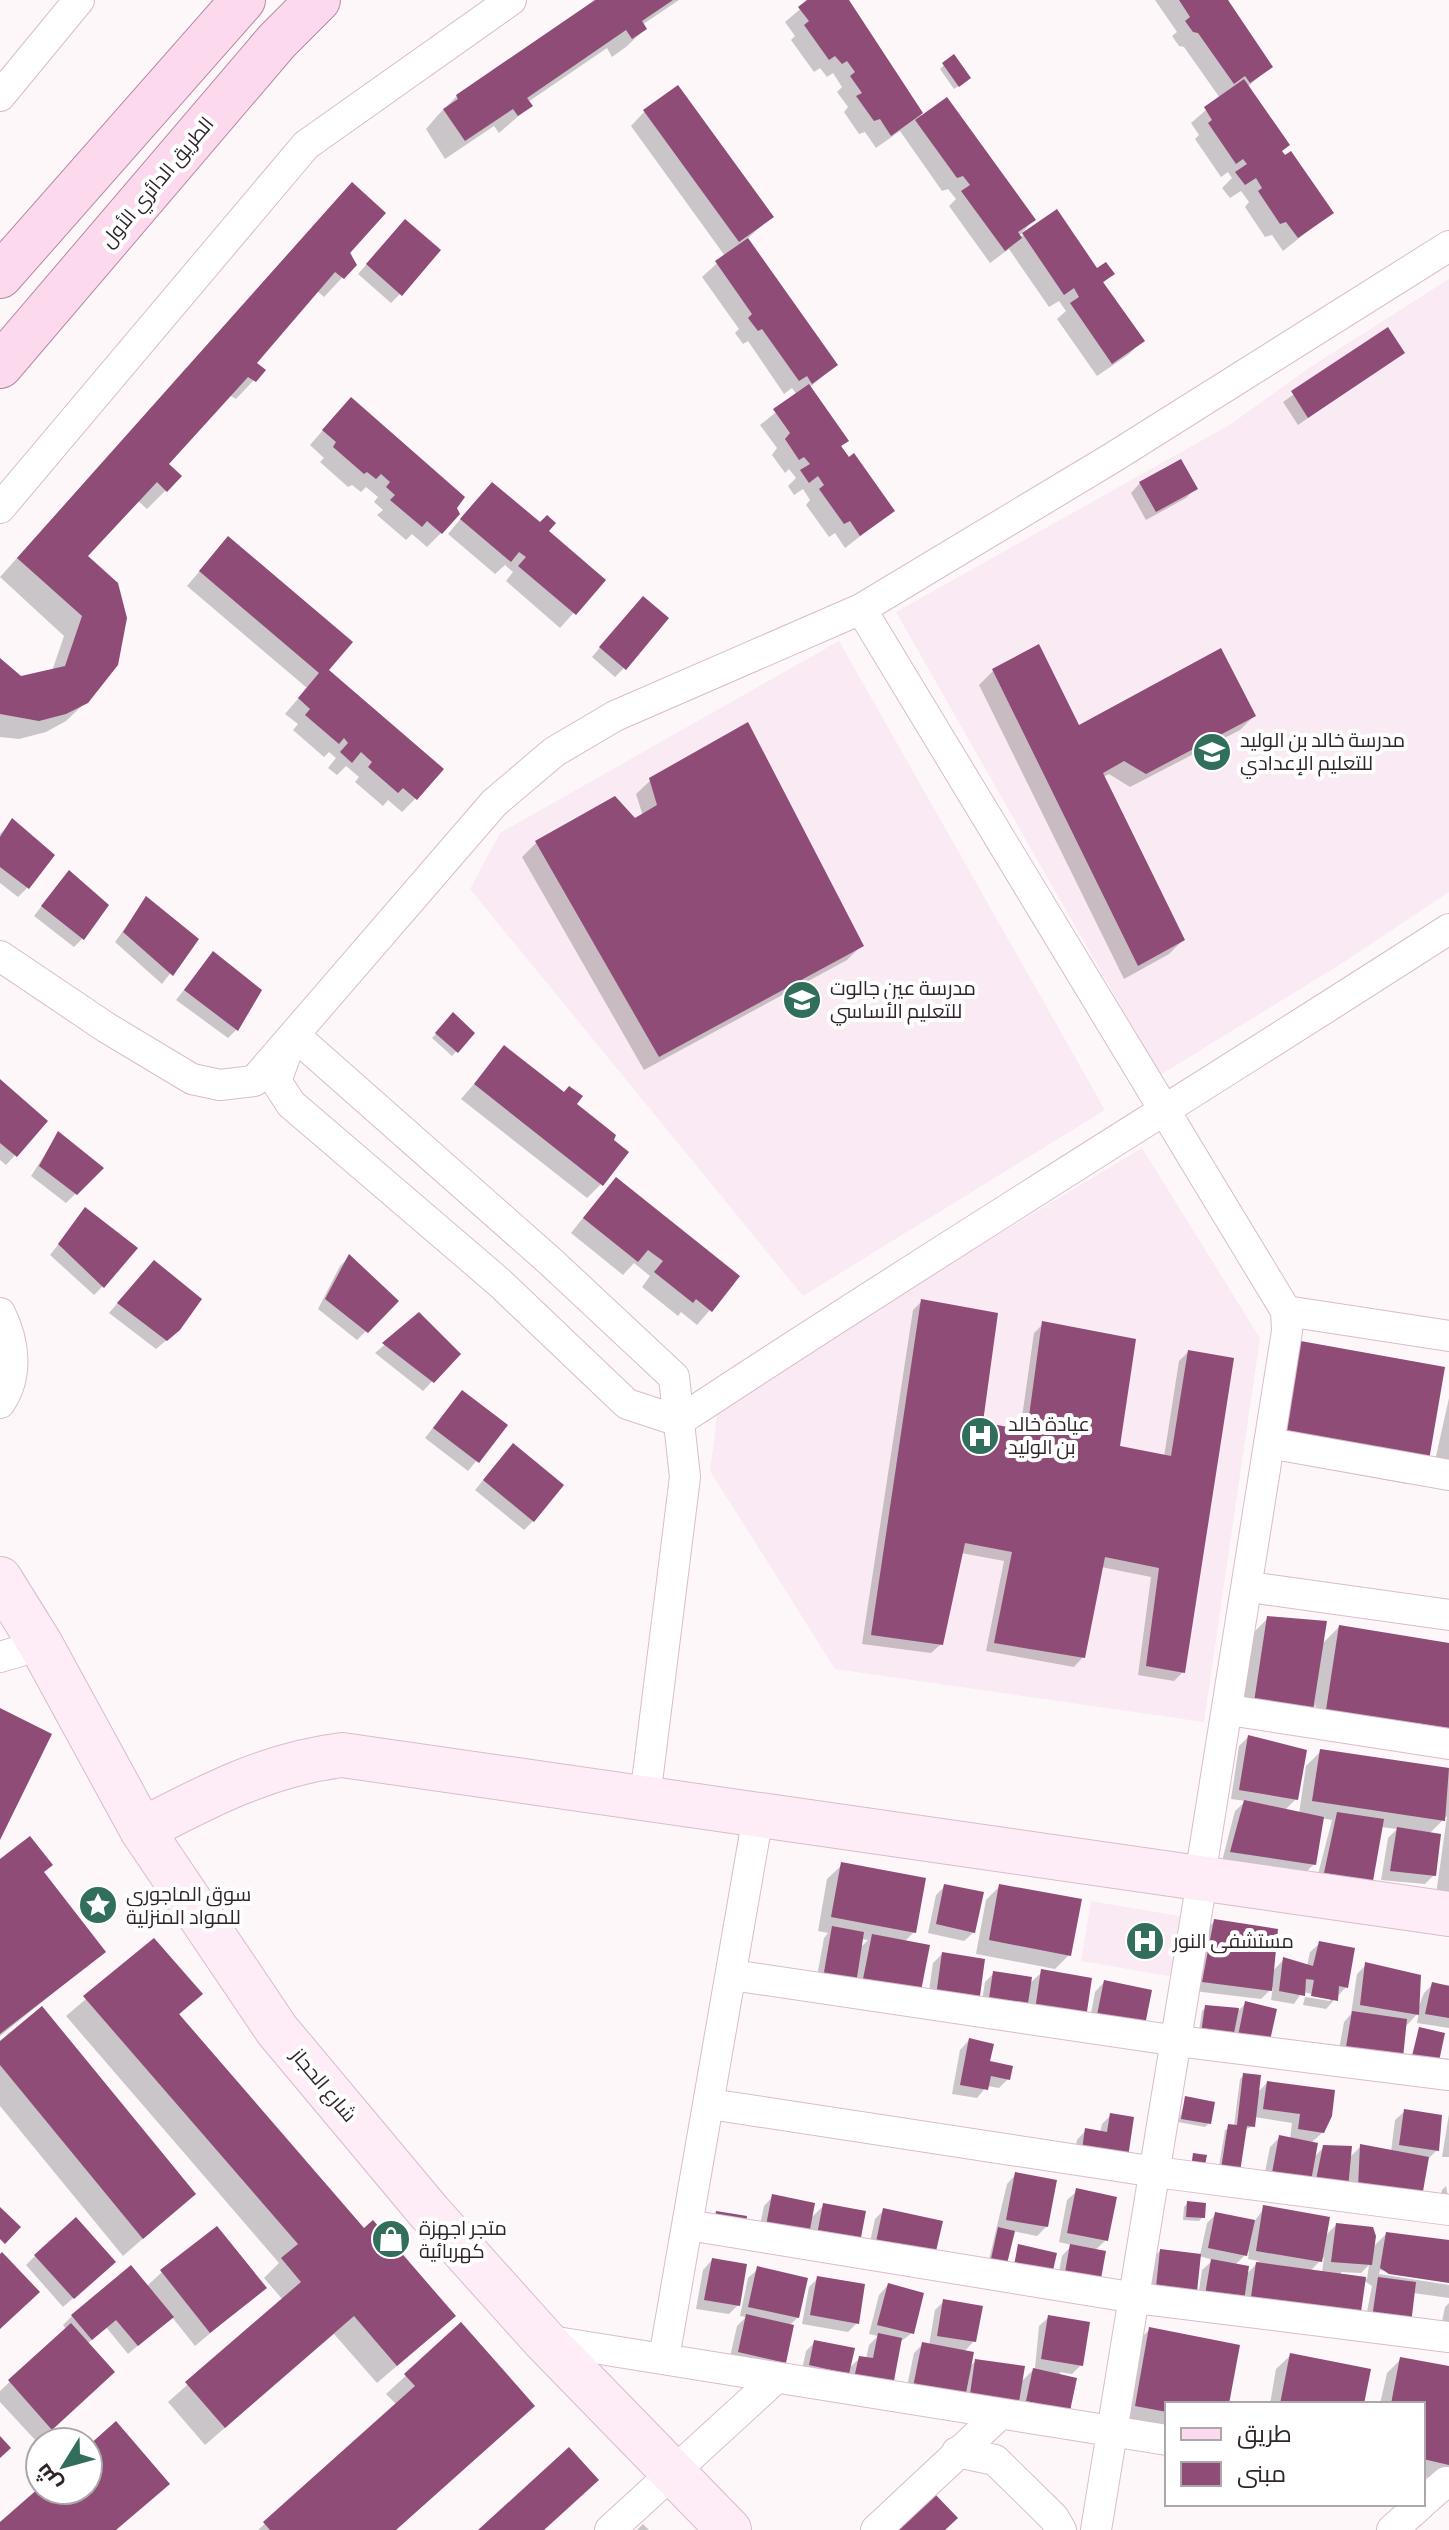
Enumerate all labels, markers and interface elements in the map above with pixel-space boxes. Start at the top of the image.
street label: الطريق الدائري الأول [96,113,222,255]
place label: مدرسة خالد بن الوليد للتعليم الإعدادي [1240,729,1405,779]
school or university icon: مدرسة خالد بن الوليد للتعليم الإعدادي [1191,731,1233,773]
place label: مدرسة عين جالوت للتعليم الأساسي [830,977,976,1026]
school or university icon: مدرسة عين جالوت للتعليم الأساسي [781,979,823,1021]
place label: عيادة خالد بن الوليد [1008,1413,1090,1460]
hospital icon: عيادة خالد بن الوليد [959,1415,1001,1457]
place label: سوق الماجوري للمواد المنزلية [126,1883,251,1929]
place icon: سوق الماجوري للمواد المنزلية [77,1884,119,1926]
hospital icon: مستشفى النور [1124,1920,1166,1962]
place label: مستشفى النور [1172,1930,1294,1954]
street label: شارع الحجاز [284,2043,361,2128]
place label: متجر اجهزة كهربائية [419,2217,507,2264]
shop icon: متجر اجهزة كهربائية [370,2218,412,2260]
legend [1165,2402,1425,2506]
text: طريق [1237,2420,1292,2449]
north arrow [24,2426,104,2506]
text: ش [30,2458,68,2497]
text: مبنى [1237,2460,1286,2488]

